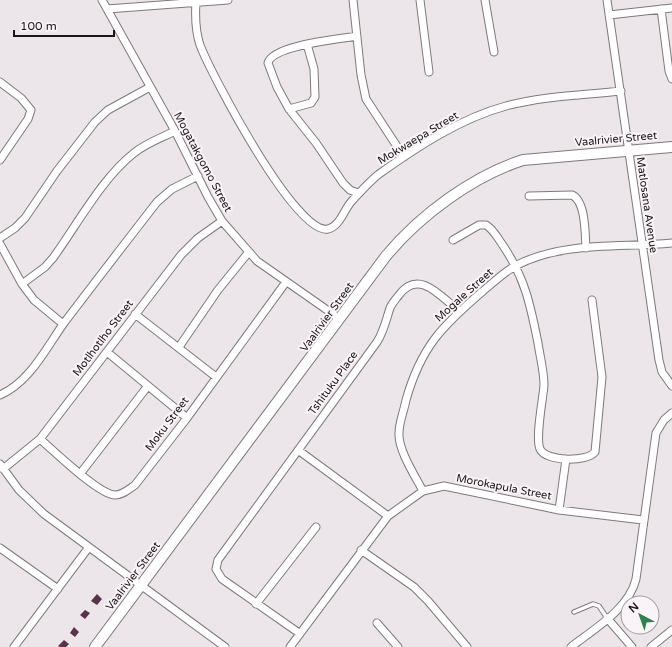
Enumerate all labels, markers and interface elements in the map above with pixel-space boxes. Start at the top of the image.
scale bar [14,12,114,38]
text: 100 m [20,19,57,33]
street label: Mokwaepa Street [375,109,461,167]
street label: Mogatakgomo Street [171,110,235,214]
street label: Vaalrivier Street [574,129,658,149]
street label: Matlosana Avenue [634,156,660,254]
street label: Mogale Street [432,266,496,324]
street label: Vaalrivier Street [298,280,356,354]
street label: Motlhotlho Street [70,297,136,379]
street label: Tshituku Place [306,349,360,417]
street label: Moku Street [143,394,191,454]
street label: Morokapula Street [455,471,553,503]
street label: Vaalrivier Street [103,539,163,613]
north arrow [620,595,660,635]
text: N [626,600,641,616]

